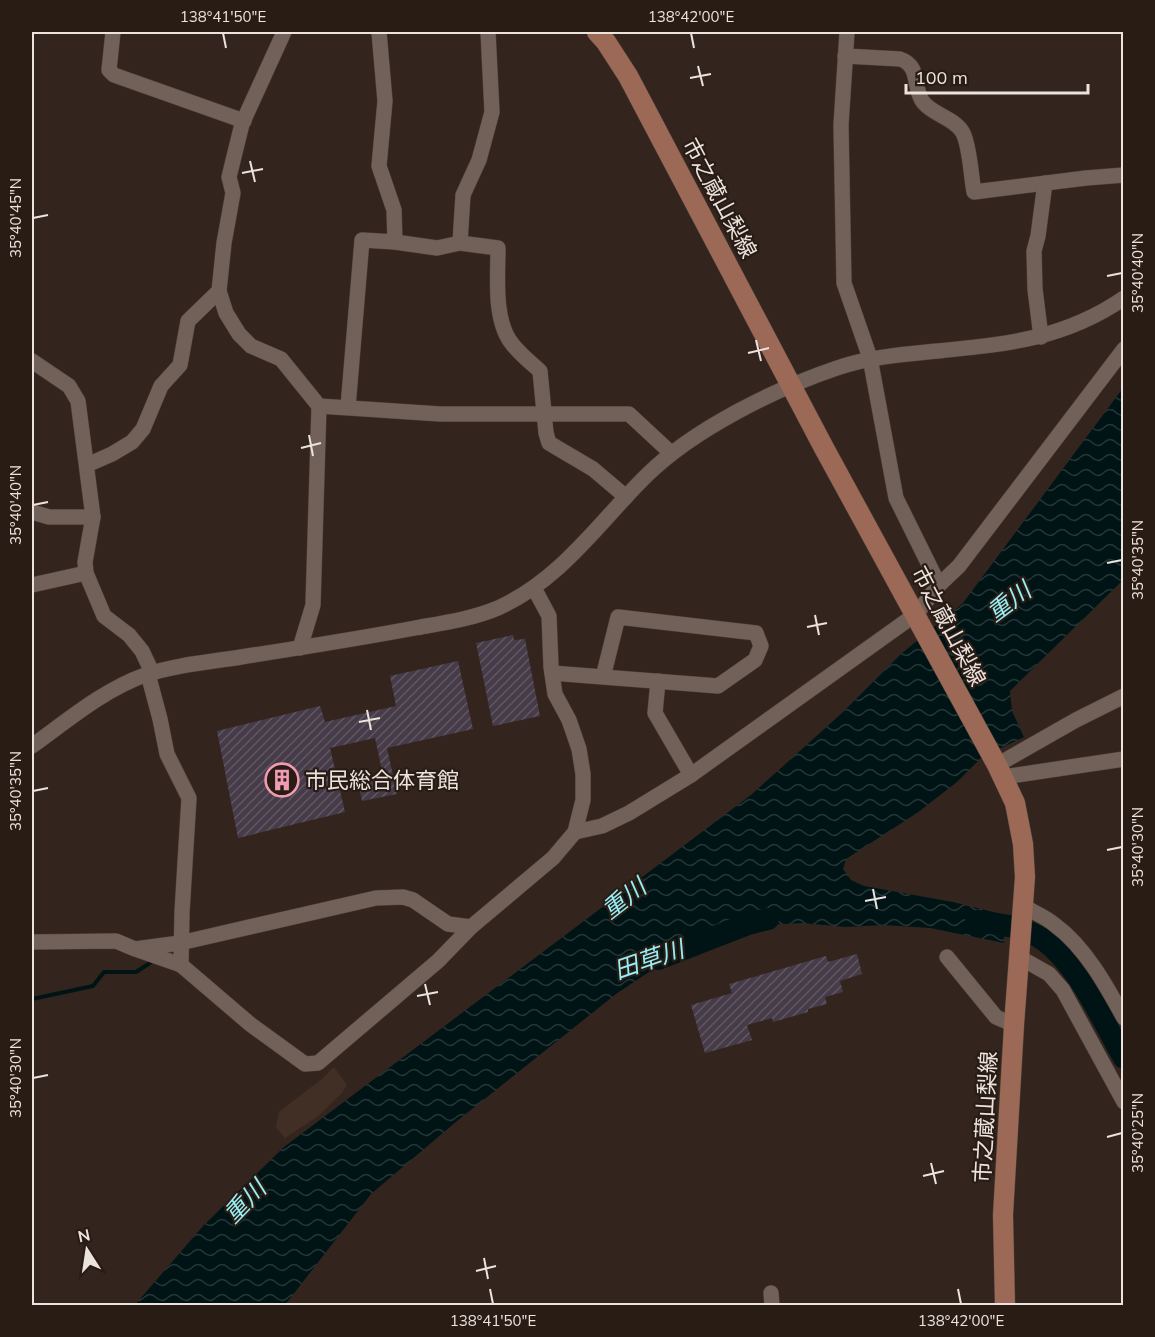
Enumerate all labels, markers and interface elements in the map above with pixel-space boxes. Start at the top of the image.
text: 138°41'50"E [180,7,266,26]
text: 138°42'00"E [648,7,734,26]
scale bar [906,57,1088,95]
text: 100 m [915,66,968,89]
street label: 市之蔵山梨線 [677,133,763,263]
text: 35°40'45"N [6,178,25,258]
text: 35°40'40"N [1128,233,1147,313]
text: 35°40'40"N [6,465,25,545]
text: 35°40'35"N [1128,520,1147,600]
street label: 市之蔵山梨線 [906,561,992,691]
water label: 重川 [980,573,1039,628]
text: 35°40'35"N [6,751,25,831]
building icon: 市民総合体育館 [264,762,300,798]
place label: 市民総合体育館 [305,766,459,794]
text: 35°40'30"N [1128,807,1147,887]
water label: 重川 [595,870,654,925]
water label: 田草川 [610,932,690,985]
text: 35°40'30"N [6,1038,25,1118]
street label: 市之蔵山梨線 [968,1050,1002,1184]
text: 35°40'25"N [1128,1093,1147,1173]
water label: 重川 [217,1171,274,1229]
north arrow [57,1220,117,1280]
text: N [76,1224,92,1246]
text: 138°41'50"E [450,1311,536,1330]
text: 138°42'00"E [918,1311,1004,1330]

